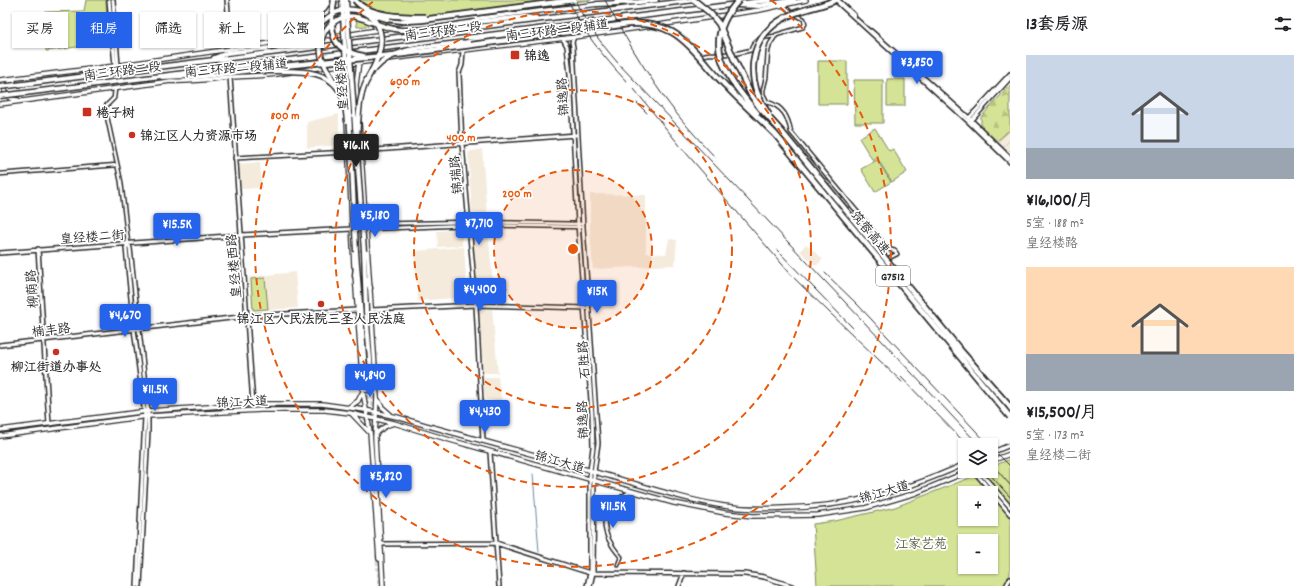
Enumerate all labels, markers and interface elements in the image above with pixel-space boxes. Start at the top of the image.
chip: 买房 [12,12,68,48]
chip: 租房 [76,12,132,48]
chip: 筛选 [140,12,196,48]
chip: 新上 [204,12,260,48]
chip: 公寓 [268,12,324,48]
icon: filters [1272,13,1294,35]
text: 13套房源 [1026,14,1088,38]
street label: 南三环路二段辅道 [505,16,610,47]
street label: 南三环路二段 [403,18,483,47]
place label: 锦逸 [524,48,550,67]
marker: 锦逸 [509,49,521,61]
pin: ¥3,850 [884,51,950,85]
text: ¥3,850 [901,54,933,73]
street label: 南三环路二段辅道 [184,55,289,83]
street label: 南三环路二段 [82,58,162,87]
street label: 皇经楼路 [332,58,355,111]
text: 600 m [390,74,420,91]
street label: 锦逸路 [554,77,575,117]
icon: home [1124,81,1196,153]
place label: 棬子树 [96,105,135,124]
marker: 棬子树 [81,106,93,118]
text: 800 m [271,108,299,125]
place label: 锦江区人力资源市场 [140,128,257,147]
marker: 锦江区人力资源市场 [127,130,137,140]
text: 400 m [446,130,476,147]
pin: ¥16.1K [323,134,389,168]
text: ¥16.1K [343,137,369,156]
street label: 锦瑞路 [446,155,469,195]
text: 200 m [502,186,532,203]
text: ¥16,100/月 [1026,190,1094,214]
pin: ¥5,180 [342,204,408,238]
text: ¥5,180 [360,207,390,226]
street label: 筑蓉高速 [845,208,893,260]
pin: ¥7,710 [446,212,512,246]
pin: ¥15.5K [144,213,210,247]
text: ¥7,710 [465,215,493,234]
text: 5室 · 188 m² [1026,215,1084,234]
text: ¥15.5K [162,216,192,235]
street label: 皇经楼二街 [59,227,125,250]
street label: 皇经楼西路 [223,233,248,299]
text: 皇经楼路 [1026,235,1078,254]
centre of rings [566,242,580,256]
road number: G7512 [876,266,910,286]
street label: 柳荫路 [23,269,44,309]
pin: ¥4,400 [447,278,513,312]
pin: ¥15K [573,280,621,314]
text: ¥4,400 [463,281,497,300]
text: ¥15K [586,283,608,302]
icon: home [1124,293,1196,365]
marker: 锦江区人民法院三圣人民法庭 [316,299,326,309]
pin: ¥4,670 [92,304,158,338]
text: ¥4,670 [109,307,141,326]
place label: 锦江区人民法院三圣人民法庭 [236,311,406,330]
street label: 楠丰路 [31,320,72,343]
street label: 石胜路 [575,340,596,380]
marker: 柳江街道办事处 [51,347,61,357]
place label: 柳江街道办事处 [10,359,102,378]
pin: ¥4,840 [337,364,403,398]
text: ¥4,840 [354,367,386,386]
pin: ¥11.5K [122,378,188,412]
text: ¥11.5K [142,381,168,400]
street label: 锦江大道 [216,393,269,414]
pin: ¥4,430 [452,400,518,434]
street label: 锦逸路 [574,400,595,440]
text: ¥15,500/月 [1026,402,1097,426]
text: ¥4,430 [469,403,501,422]
text: 5室 · 173 m² [1026,427,1084,446]
map controls [958,438,998,574]
button: layers [958,438,998,478]
street label: 锦江大道 [532,447,587,480]
text: 皇经楼二街 [1026,447,1091,466]
pin: ¥5,820 [353,465,419,499]
text: ¥5,820 [370,468,402,487]
street label: 锦江大道 [857,477,912,510]
button: + [958,486,998,526]
pin: ¥11.5K [580,495,646,529]
text: ¥11.5K [600,498,626,517]
button: − [958,534,998,574]
park label: 江家艺苑 [895,536,947,555]

